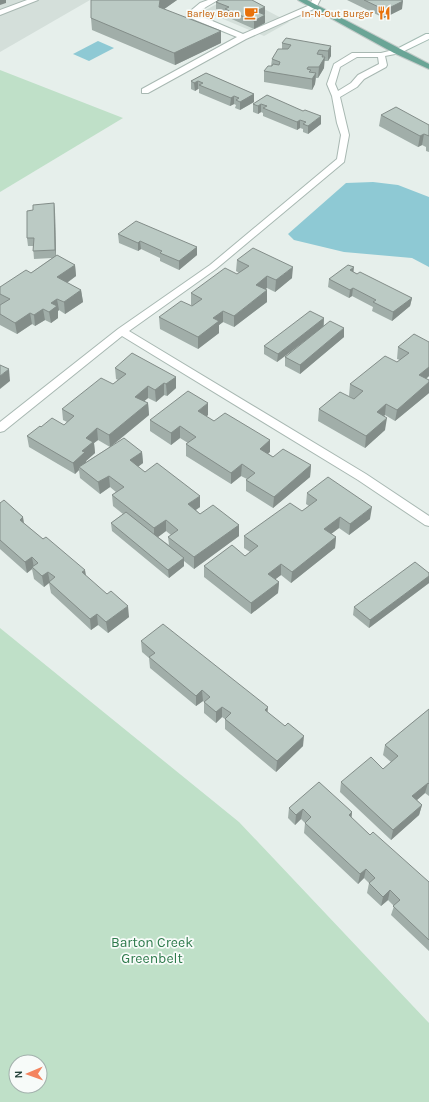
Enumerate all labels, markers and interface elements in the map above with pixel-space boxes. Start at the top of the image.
cafe icon: Barley Bean [243,5,259,21]
restaurant icon: In-N-Out Burger [376,5,392,21]
place label: Barley Bean [187,8,240,20]
place label: In-N-Out Burger [302,8,373,20]
park label: Barton Creek Greenbelt [111,934,193,967]
north arrow [8,1054,48,1094]
text: N [12,1070,25,1079]

